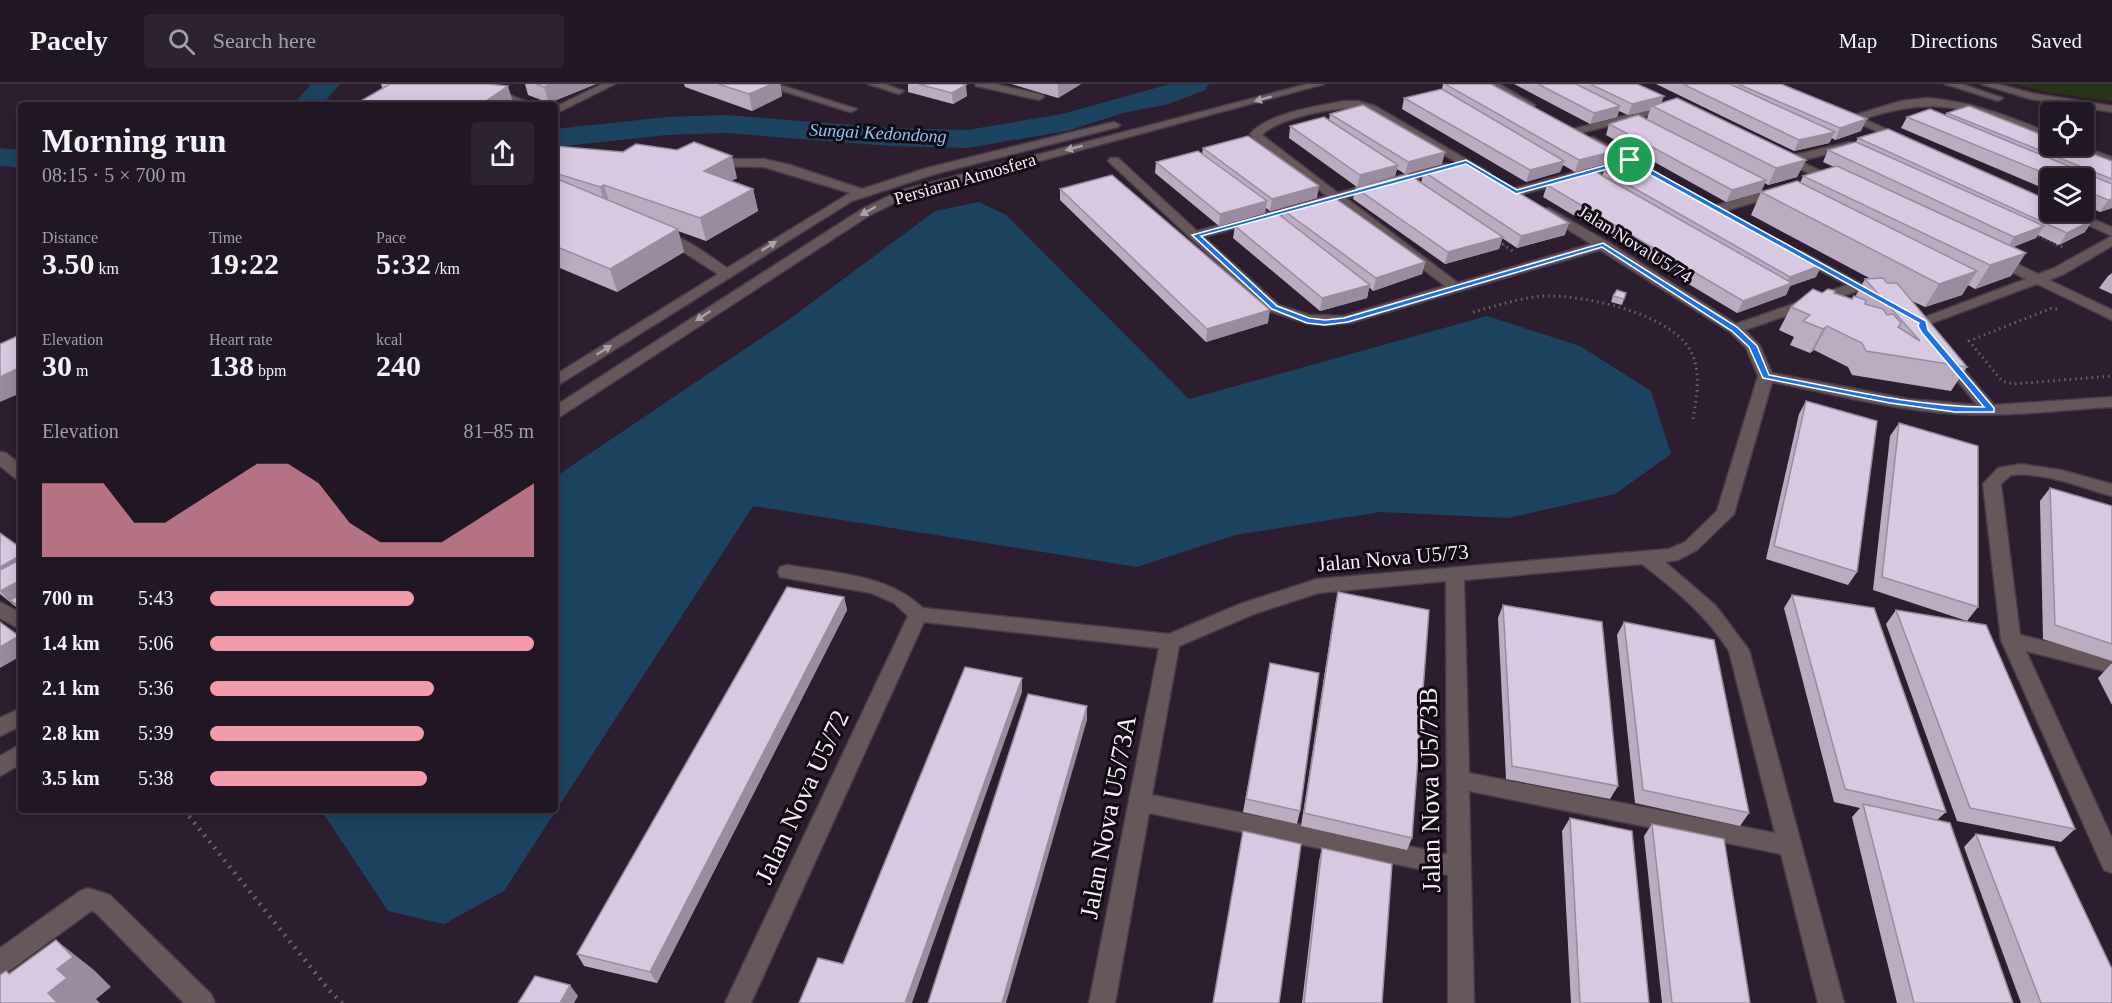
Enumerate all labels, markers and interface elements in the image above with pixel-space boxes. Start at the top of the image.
search box [144,14,564,68]
text: Pacely [30,25,108,56]
icon: search [165,25,198,58]
text: Search here [213,28,316,53]
text: Map [1839,29,1877,53]
text: Directions [1910,29,1998,53]
text: Saved [2031,29,2082,53]
one-way arrow [1253,95,1271,104]
map controls [2040,102,2094,222]
button: locate [2040,102,2094,156]
water label: Sungai Kedondong [809,119,947,147]
button: share [471,122,534,185]
text: Morning run [42,123,226,159]
pin [1604,134,1655,185]
icon: arrive [1613,143,1646,176]
one-way arrow [1065,144,1083,153]
street label: Persiaran Atmosfera [892,149,1038,209]
text: 08:15 · 5 × 700 m [42,164,186,186]
button: layers [2040,168,2094,222]
street label: Jalan Nova U5/74 [1575,201,1695,287]
one-way arrow [860,206,876,217]
text: Distance [42,229,98,246]
text: Time [209,229,242,246]
text: Pace [376,229,406,246]
one-way arrow [761,241,777,252]
text: 3.50 [42,247,95,280]
text: 19:22 [209,247,279,280]
text: 5:32 [376,247,431,280]
text: km [95,260,119,277]
text: /km [431,260,460,277]
one-way arrow [695,310,711,321]
text: Elevation [42,331,103,348]
text: Heart rate [209,331,273,348]
text: kcal [376,331,403,348]
one-way arrow [596,345,613,356]
text: 30 [42,349,72,382]
text: 138 [209,349,254,382]
text: 240 [376,349,421,382]
text: m [72,362,88,379]
text: bpm [254,362,286,379]
text: Elevation [42,420,119,442]
text: 81–85 m [463,420,534,442]
street label: Jalan Nova U5/73 [1316,539,1470,577]
text: 700 m [42,587,94,609]
text: 5:43 [138,587,174,609]
text: 1.4 km [42,632,100,654]
text: 5:06 [138,632,174,654]
text: 2.1 km [42,677,100,699]
text: 5:36 [138,677,174,699]
street label: Jalan Nova U5/73B [1414,687,1446,893]
street label: Jalan Nova U5/72 [749,706,855,888]
street label: Jalan Nova U5/73A [1074,713,1142,921]
text: 2.8 km [42,722,100,744]
text: 5:39 [138,722,174,744]
text: 3.5 km [42,767,100,789]
text: 5:38 [138,767,174,789]

